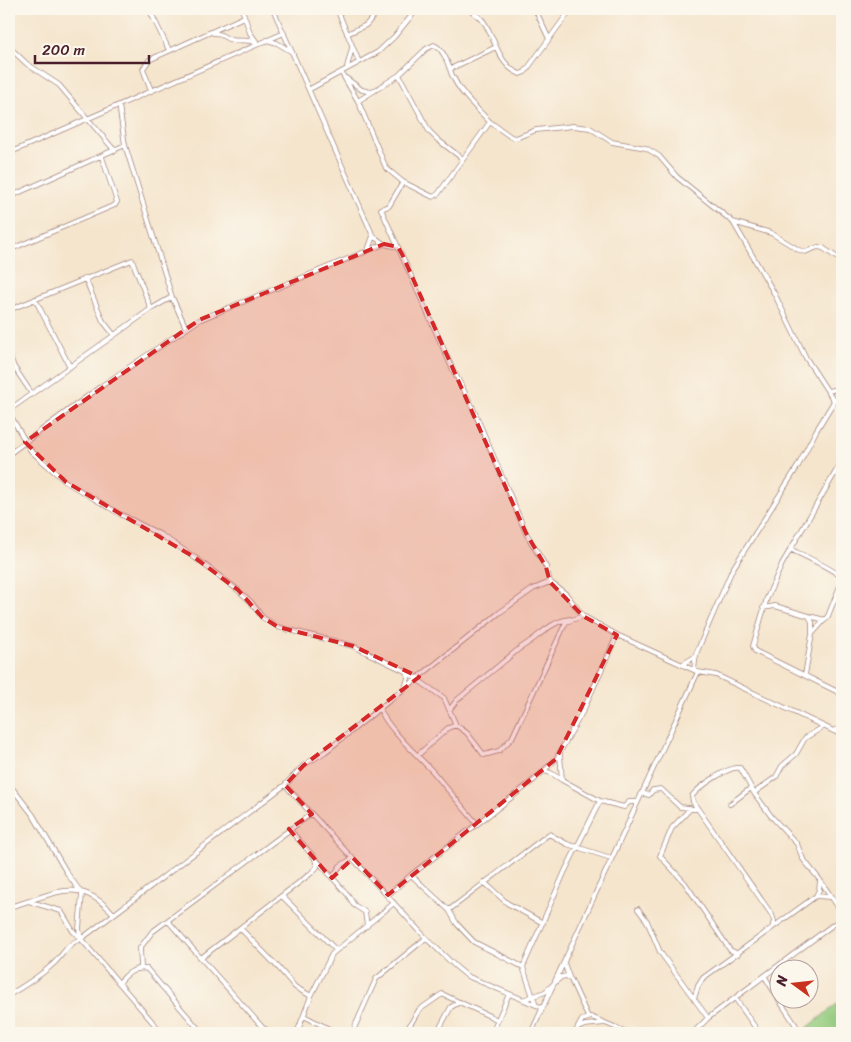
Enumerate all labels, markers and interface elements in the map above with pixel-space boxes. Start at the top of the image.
scale bar [35,32,149,64]
text: 200 m [42,37,86,63]
north arrow [768,960,818,1010]
text: N [768,973,795,990]

